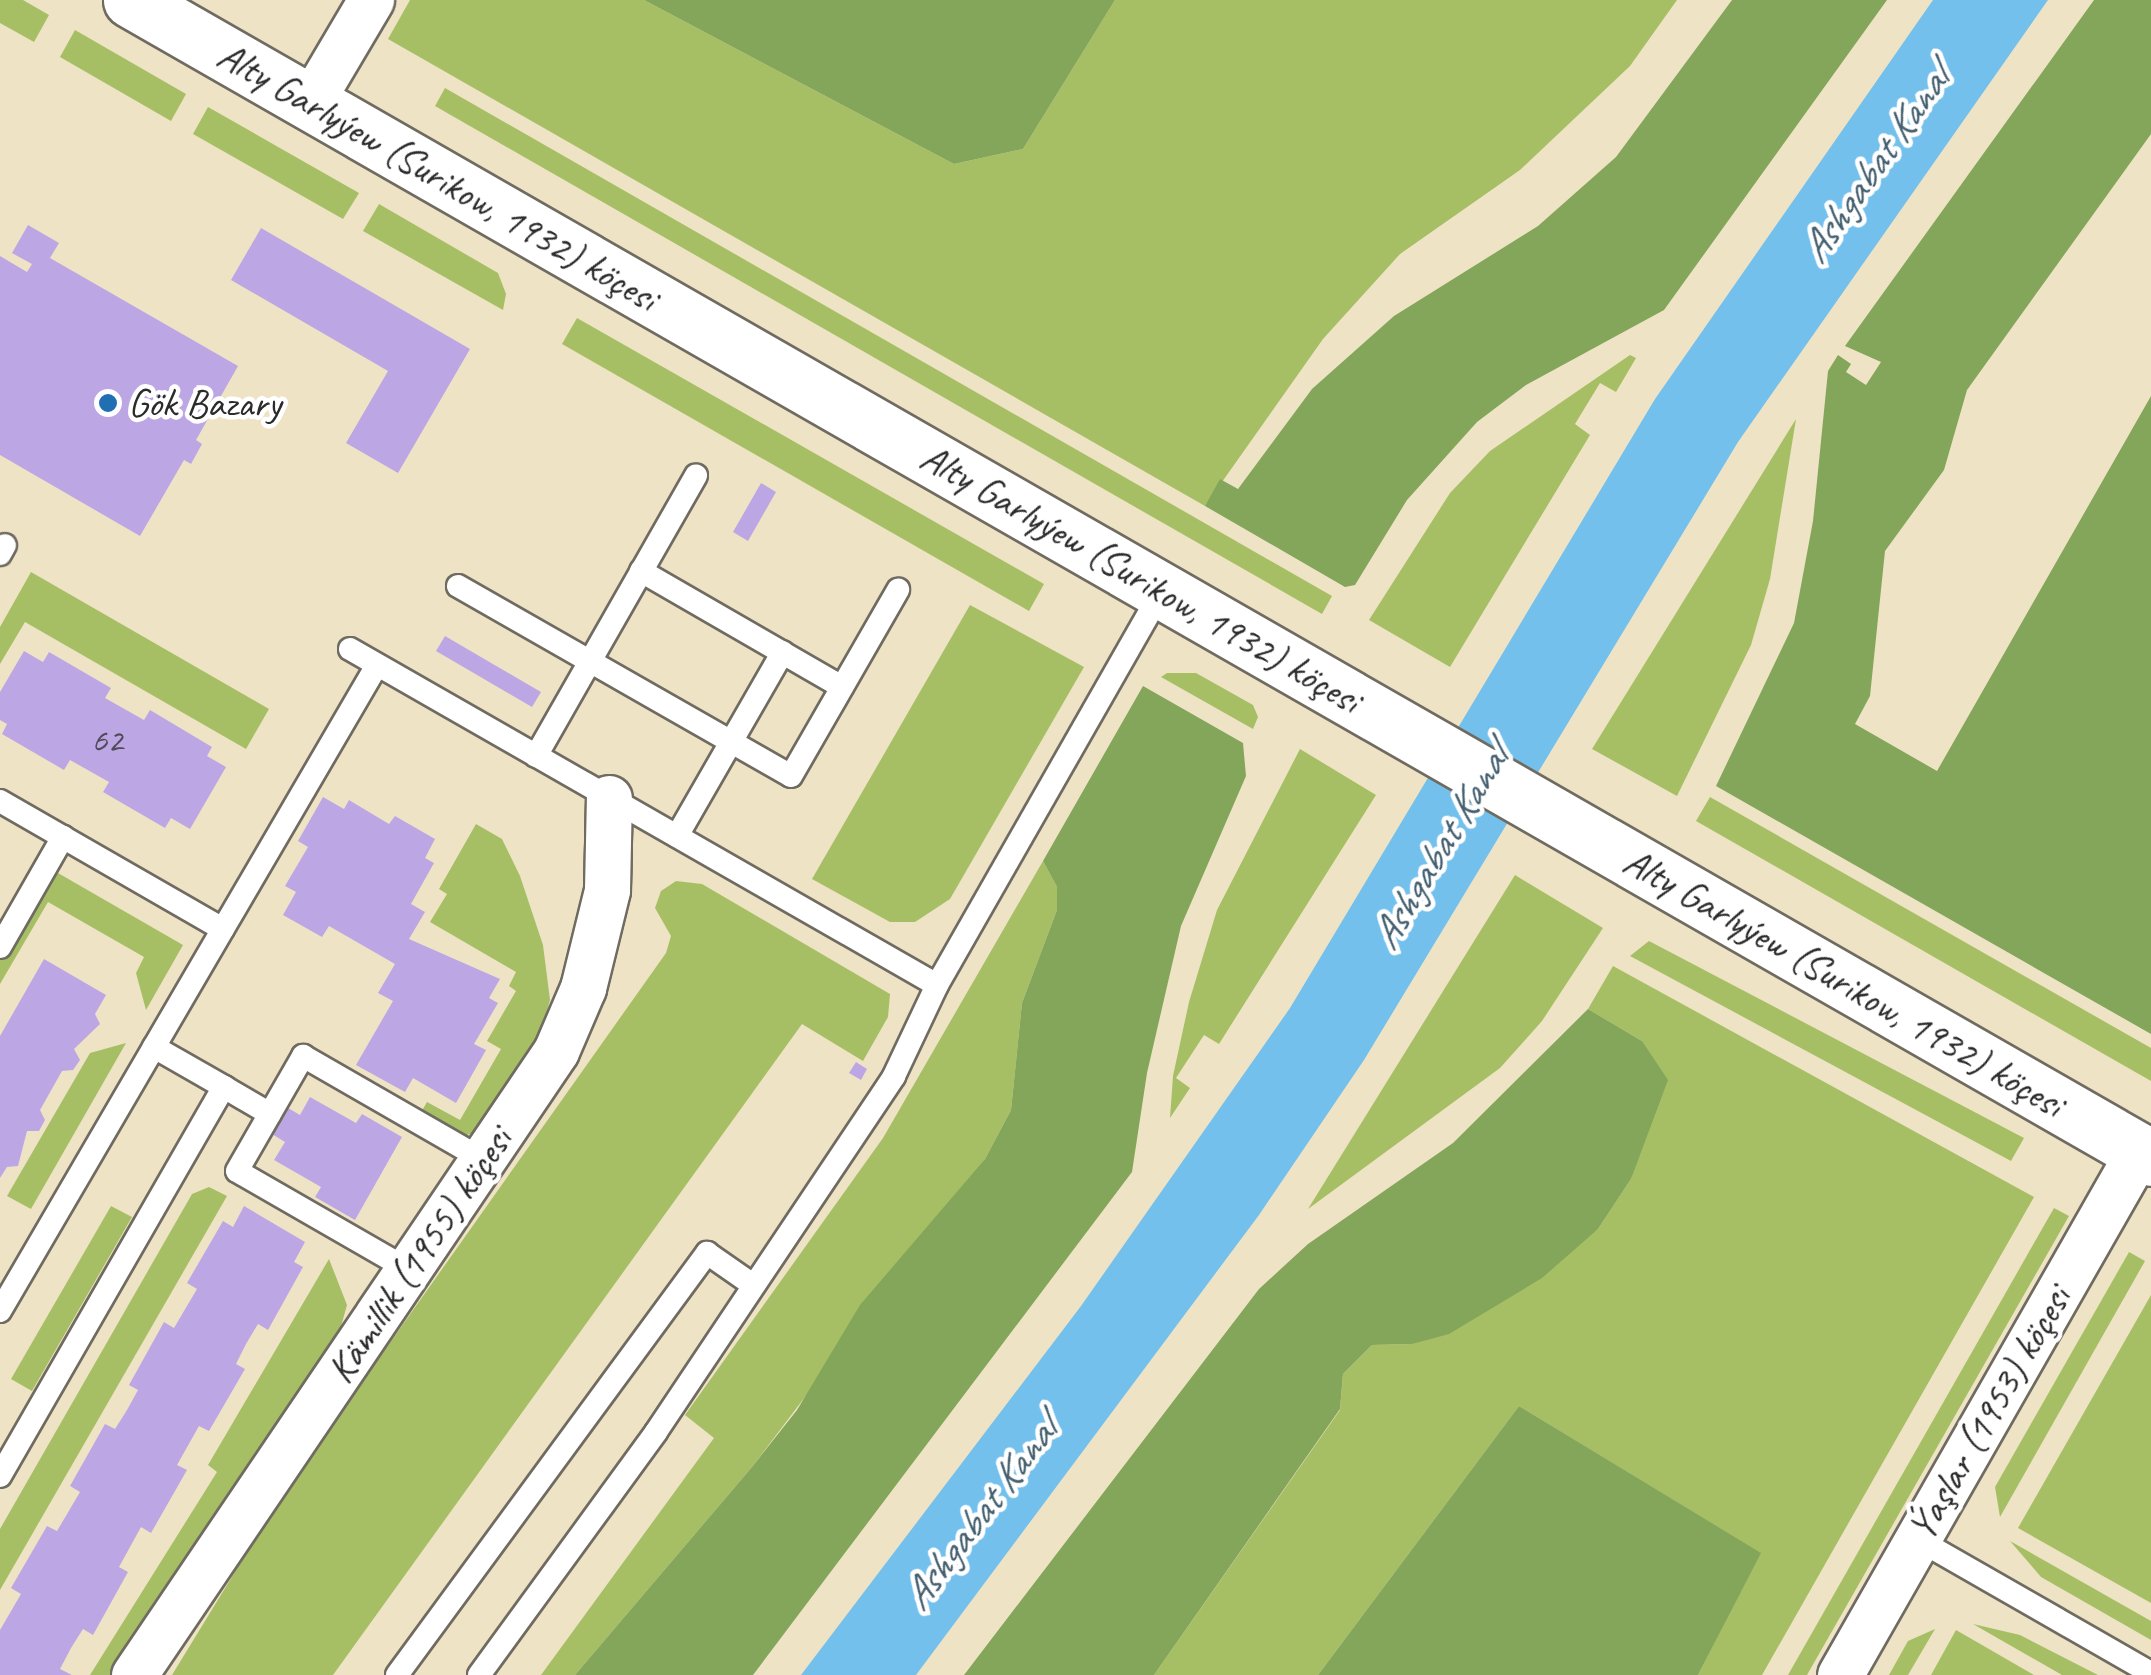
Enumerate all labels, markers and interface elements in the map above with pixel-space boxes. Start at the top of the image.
street label: Alty Garlyýew (Surikow, 1932) köçesi [210,30,666,322]
water label: Ashgabat Kanal [1789,58,1961,272]
place label: Gök Bazary [128,379,281,427]
marker: Gök Bazary [97,392,119,414]
street label: Alty Garlyýew (Surikow, 1932) köçesi [913,432,1369,724]
house number: 62 [91,719,123,761]
water label: Ashgabat Kanal [1360,738,1520,958]
street label: Alty Garlyýew (Surikow, 1932) köçesi [1616,836,2072,1128]
street label: Kämillik (1955) köçesi [316,1118,522,1392]
street label: Ýaşlar (1953) köçesi [1897,1278,2081,1548]
water label: Ashgabat Kanal [892,1408,1068,1620]

